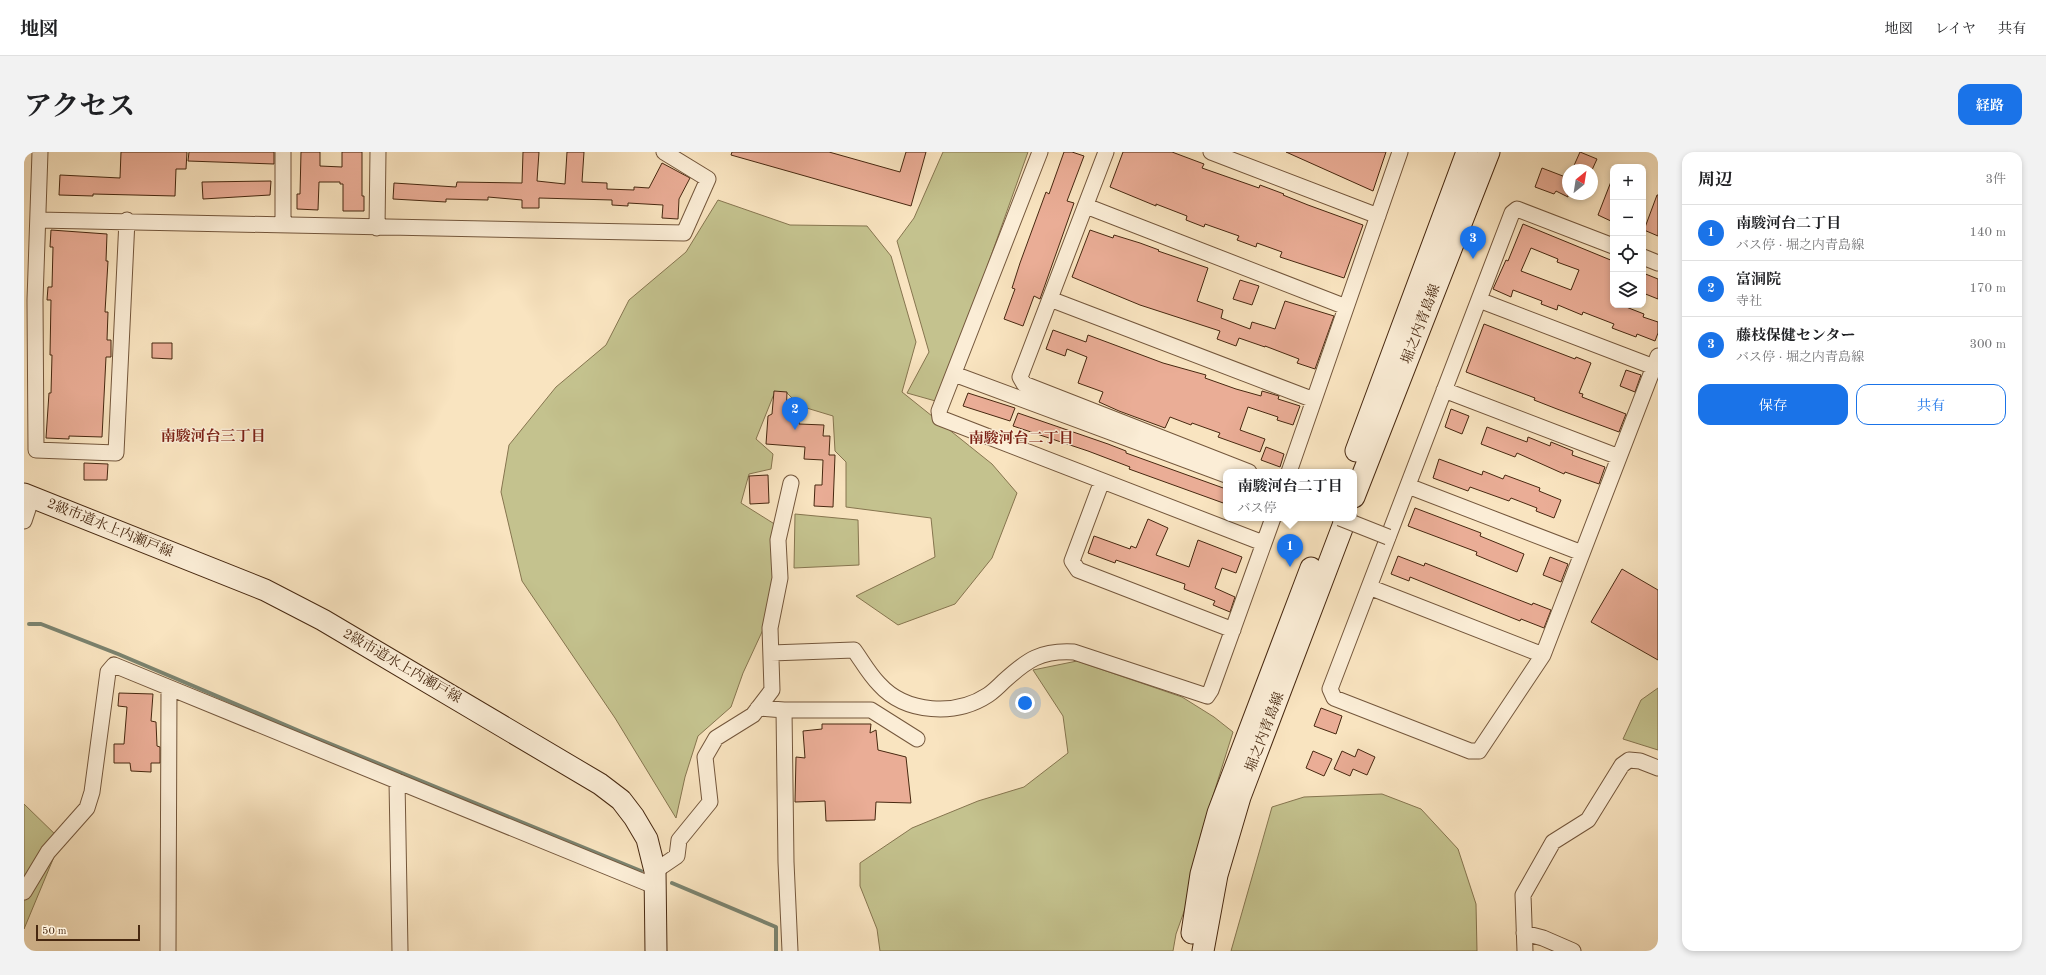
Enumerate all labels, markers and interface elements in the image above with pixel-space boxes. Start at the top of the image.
text: 地図 [20,21,58,40]
text: 地図 [1885,22,1913,36]
text: レイヤ [1935,22,1976,36]
text: 共有 [1998,22,2026,36]
button: 経路 [1958,84,2022,125]
text: アクセス [24,94,135,122]
north arrow [1562,164,1598,200]
map controls [1610,164,1646,308]
button: + [1610,164,1646,200]
text: 周辺 [1698,172,1732,189]
text: 3件 [1985,173,2006,186]
button: − [1610,200,1646,236]
text: 南駿河台二丁目 [1736,217,1841,232]
pin: 3 [1460,226,1486,259]
text: 1 [1707,226,1715,239]
text: 140 m [1969,226,2006,239]
button: locate [1610,236,1646,272]
text: バス停 · 堀之内青島線 [1736,239,1864,252]
button: layers [1610,272,1646,308]
text: 富洞院 [1736,273,1781,288]
street label: 堀之内青島線 [1398,282,1443,366]
text: 2 [1707,282,1715,295]
text: 170 m [1969,282,2006,295]
text: 寺社 [1736,295,1762,308]
text: 藤枝保健センター [1736,329,1855,344]
text: 3 [1707,338,1715,351]
text: 300 m [1969,338,2006,351]
text: バス停 · 堀之内青島線 [1736,351,1864,364]
button: 保存 [1698,384,1848,425]
button: 共有 [1856,384,2006,425]
pin: 2 [782,397,808,430]
district label: 南駿河台三丁目 [160,427,266,445]
district label: 南駿河台二丁目 [968,429,1074,447]
popup [1223,469,1357,521]
text: 南駿河台二丁目 [1237,480,1343,495]
street label: 2級市道水上内瀬戸線 [45,495,175,560]
text: バス停 [1237,502,1277,515]
pin: 1 [1277,534,1303,567]
street label: 2級市道水上内瀬戸線 [340,626,464,706]
street label: 堀之内青島線 [1242,690,1287,774]
your location [1015,693,1035,713]
scale bar [36,923,140,942]
text: 50 m [42,926,67,937]

